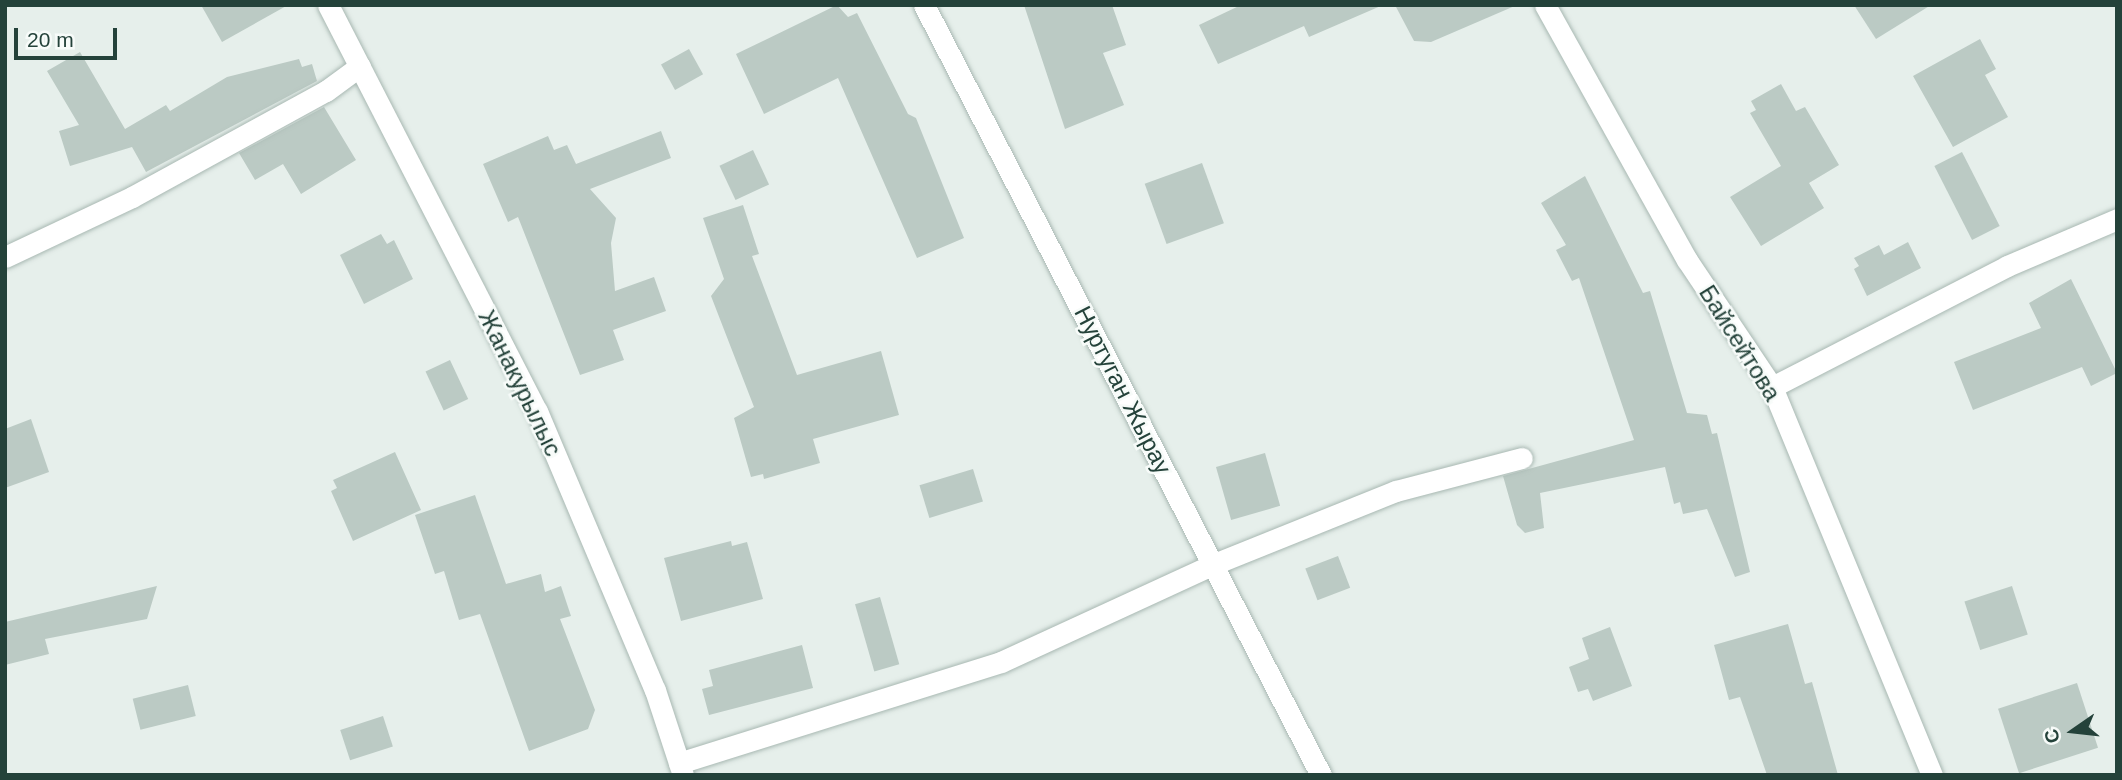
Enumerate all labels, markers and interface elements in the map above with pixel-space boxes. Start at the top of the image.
scale bar [18,14,121,58]
text: 20 m [27,28,74,51]
street label: Байсейтова [1693,280,1787,406]
street label: Нуртуган Жырау [1068,301,1178,479]
street label: Жанакурылыс [472,305,568,461]
north arrow [2038,696,2108,766]
text: С [2040,727,2064,745]

